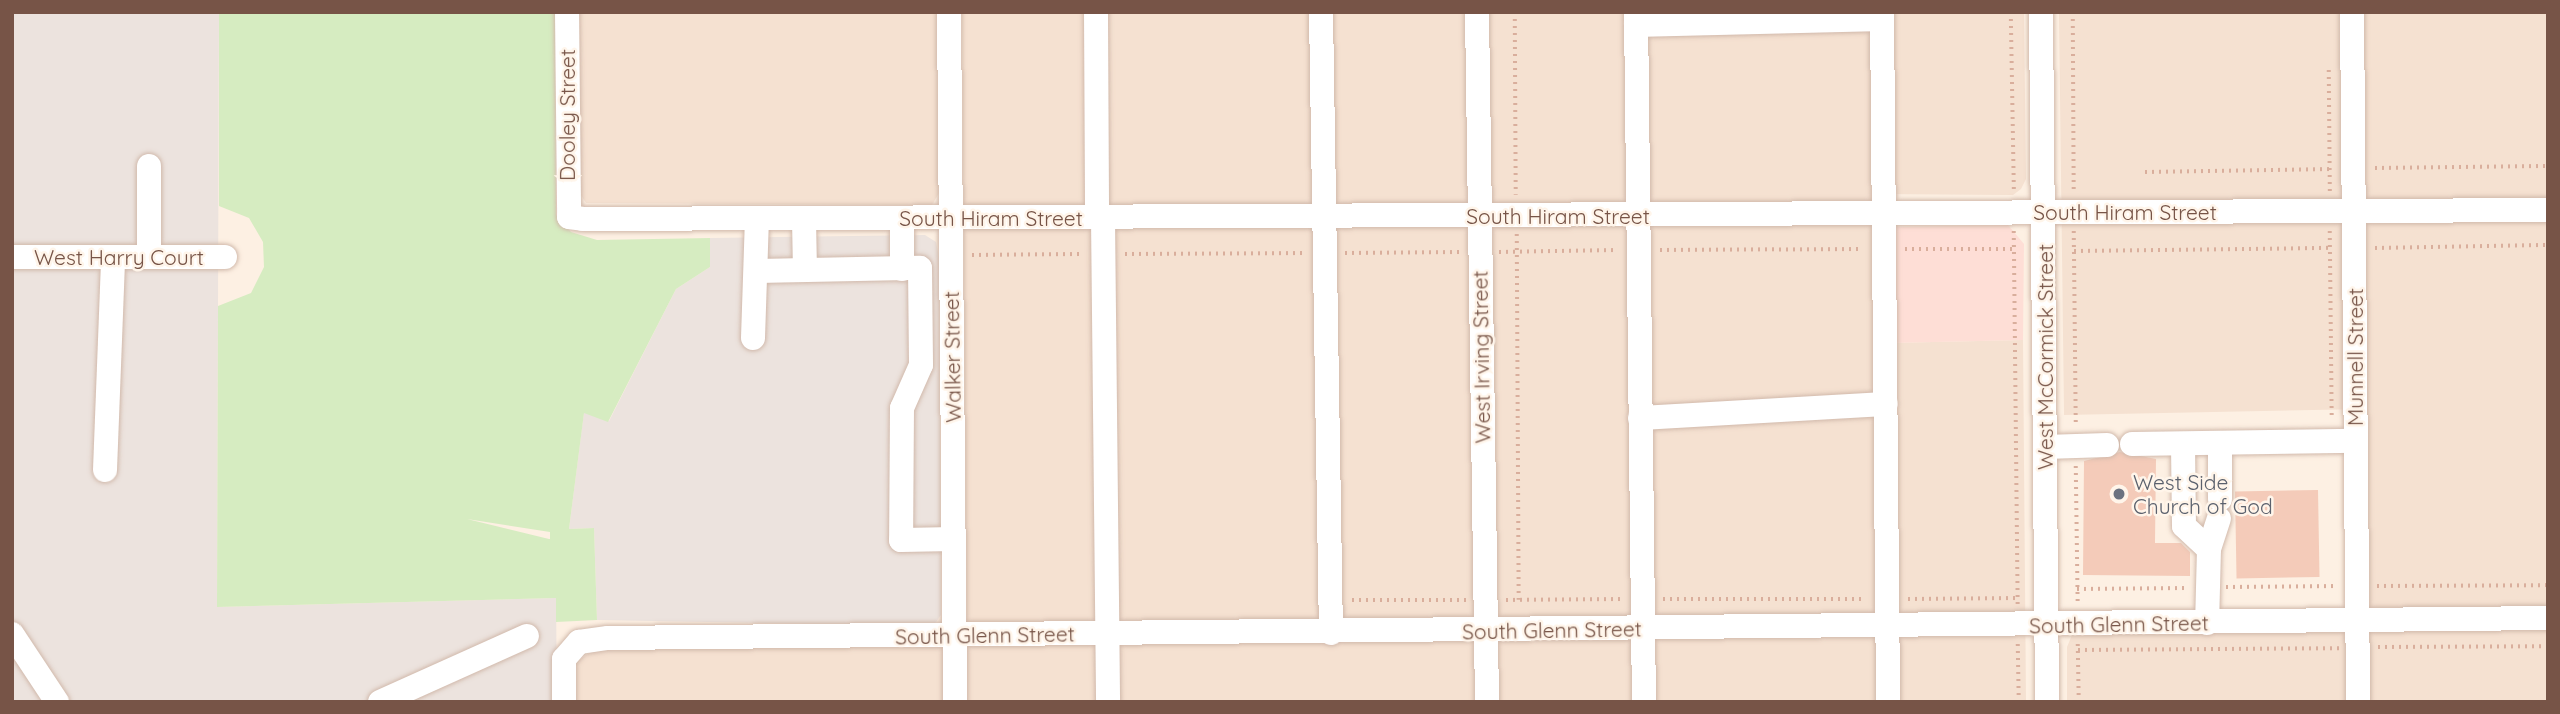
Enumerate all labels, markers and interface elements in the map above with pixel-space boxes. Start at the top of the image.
street label: Dooley Street [554,49,580,181]
street label: South Hiram Street [2033,199,2217,225]
street label: South Hiram Street [1466,203,1650,229]
street label: South Hiram Street [899,205,1083,231]
street label: West Harry Court [34,244,204,270]
street label: West McCormick Street [2032,244,2058,470]
street label: West Irving Street [1467,270,1495,444]
street label: Munnell Street [2342,288,2368,426]
street label: Walker Street [938,291,966,423]
place label: West Side Church of God [2133,469,2273,519]
marker: West Side Church of God [2111,486,2127,502]
street label: South Glenn Street [2029,610,2209,638]
street label: South Glenn Street [1462,616,1642,644]
street label: South Glenn Street [895,621,1075,649]

